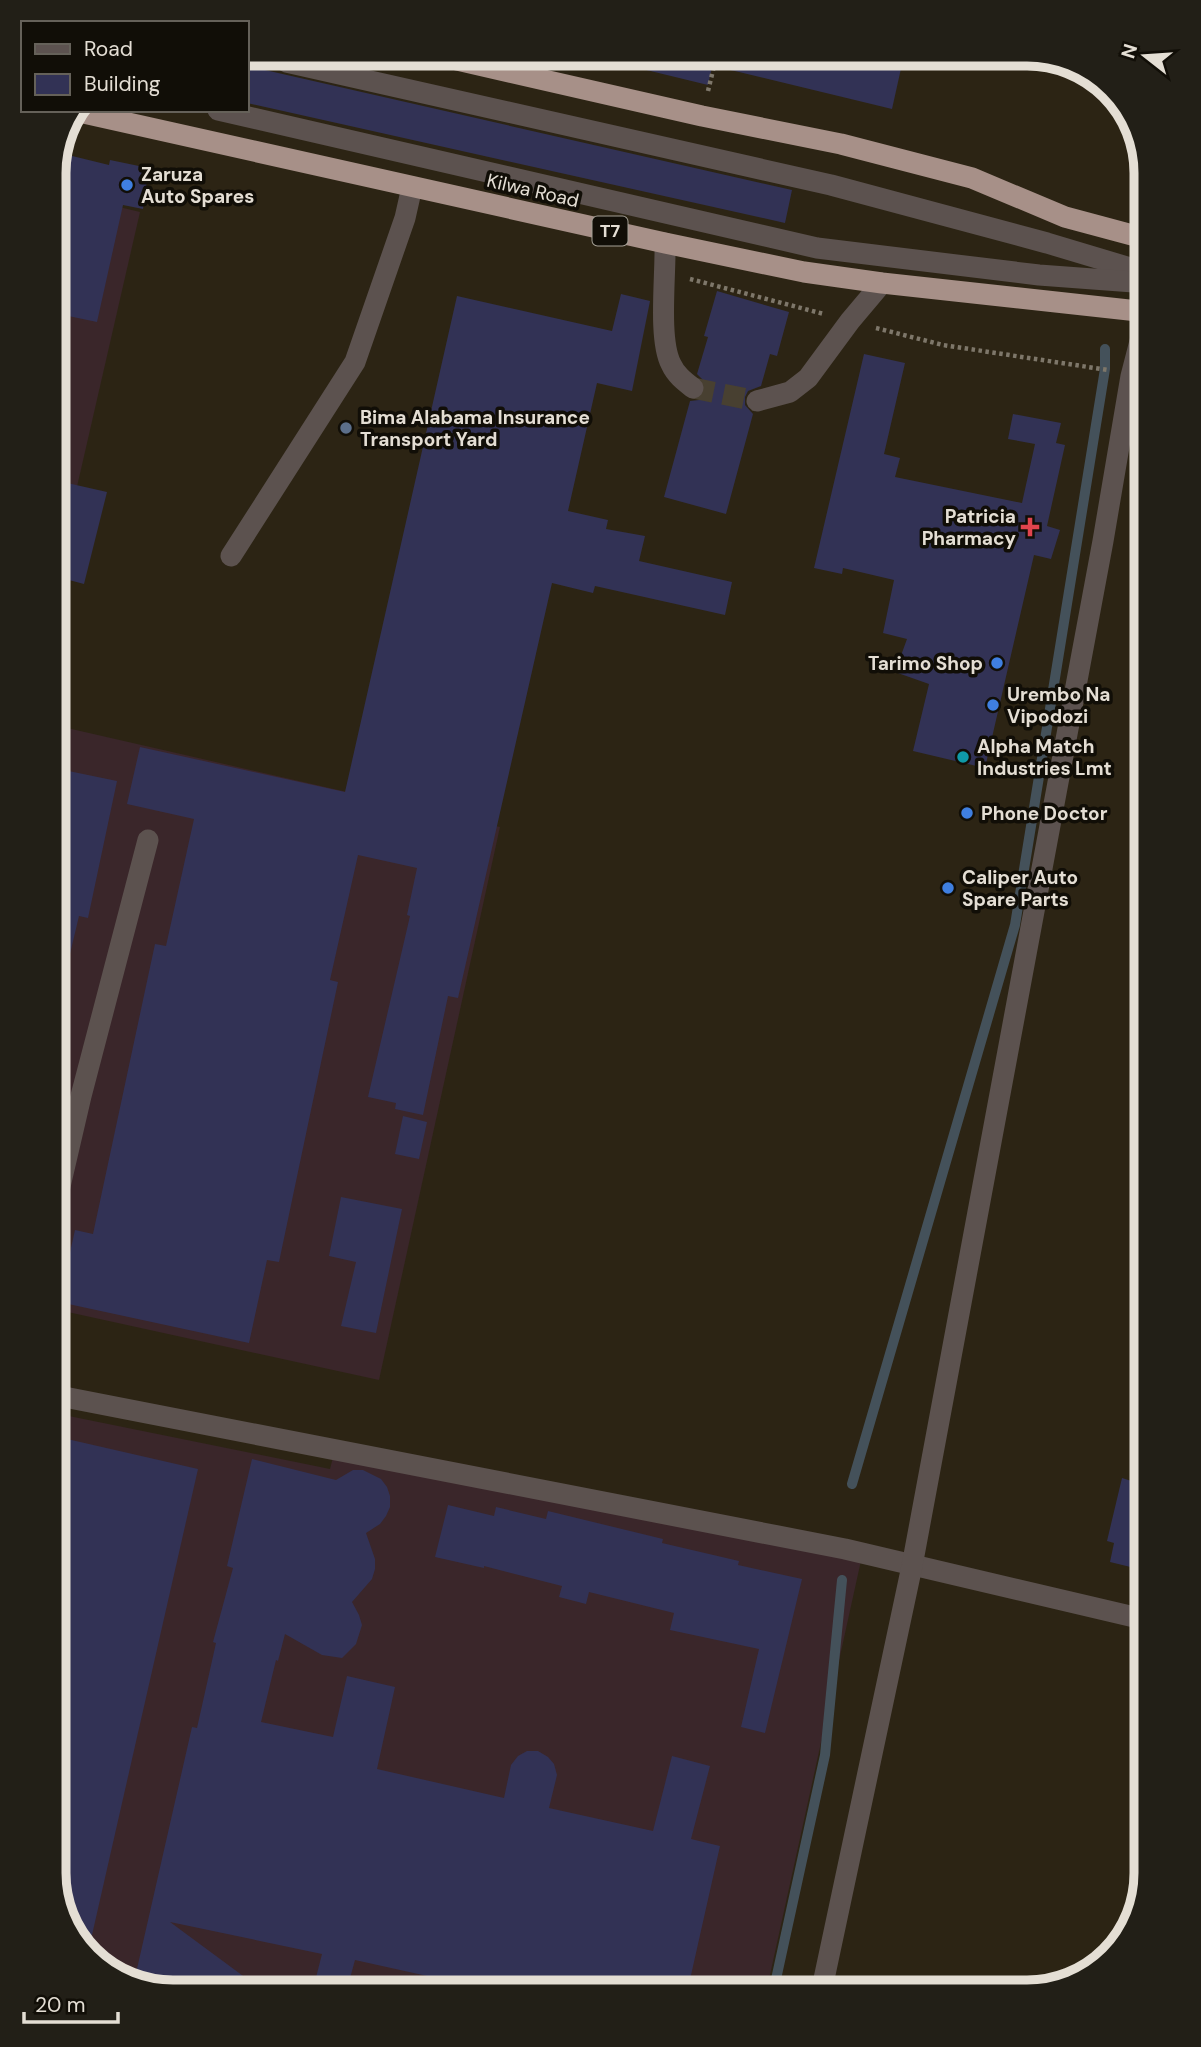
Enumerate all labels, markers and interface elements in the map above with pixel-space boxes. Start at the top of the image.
legend [21,21,248,112]
north arrow [1110,21,1180,91]
text: Road [84,35,133,63]
text: N [1115,41,1143,61]
text: Building [84,70,161,98]
place label: Zaruza Auto Spares [141,162,254,209]
street label: Kilwa Road [484,168,581,213]
marker: Zaruza Auto Spares [119,177,135,193]
road number: T7 [592,216,628,246]
place label: Bima Alabama Insurance Transport Yard [360,405,590,452]
marker: Bima Alabama Insurance Transport Yard [338,420,354,436]
place label: Patricia Pharmacy [922,504,1017,551]
marker: Patricia Pharmacy [1022,519,1038,535]
place label: Tarimo Shop [868,651,983,676]
marker: Tarimo Shop [989,655,1005,671]
place label: Urembo Na Vipodozi [1007,682,1110,729]
marker: Urembo Na Vipodozi [985,697,1001,713]
place label: Alpha Match Industries Lmt [977,734,1112,781]
marker: Alpha Match Industries Lmt [955,749,971,765]
place label: Phone Doctor [981,801,1108,826]
marker: Phone Doctor [959,805,975,821]
place label: Caliper Auto Spare Parts [962,865,1078,912]
marker: Caliper Auto Spare Parts [940,880,956,896]
scale bar [24,1980,119,2024]
text: 20 m [35,1991,86,2019]

